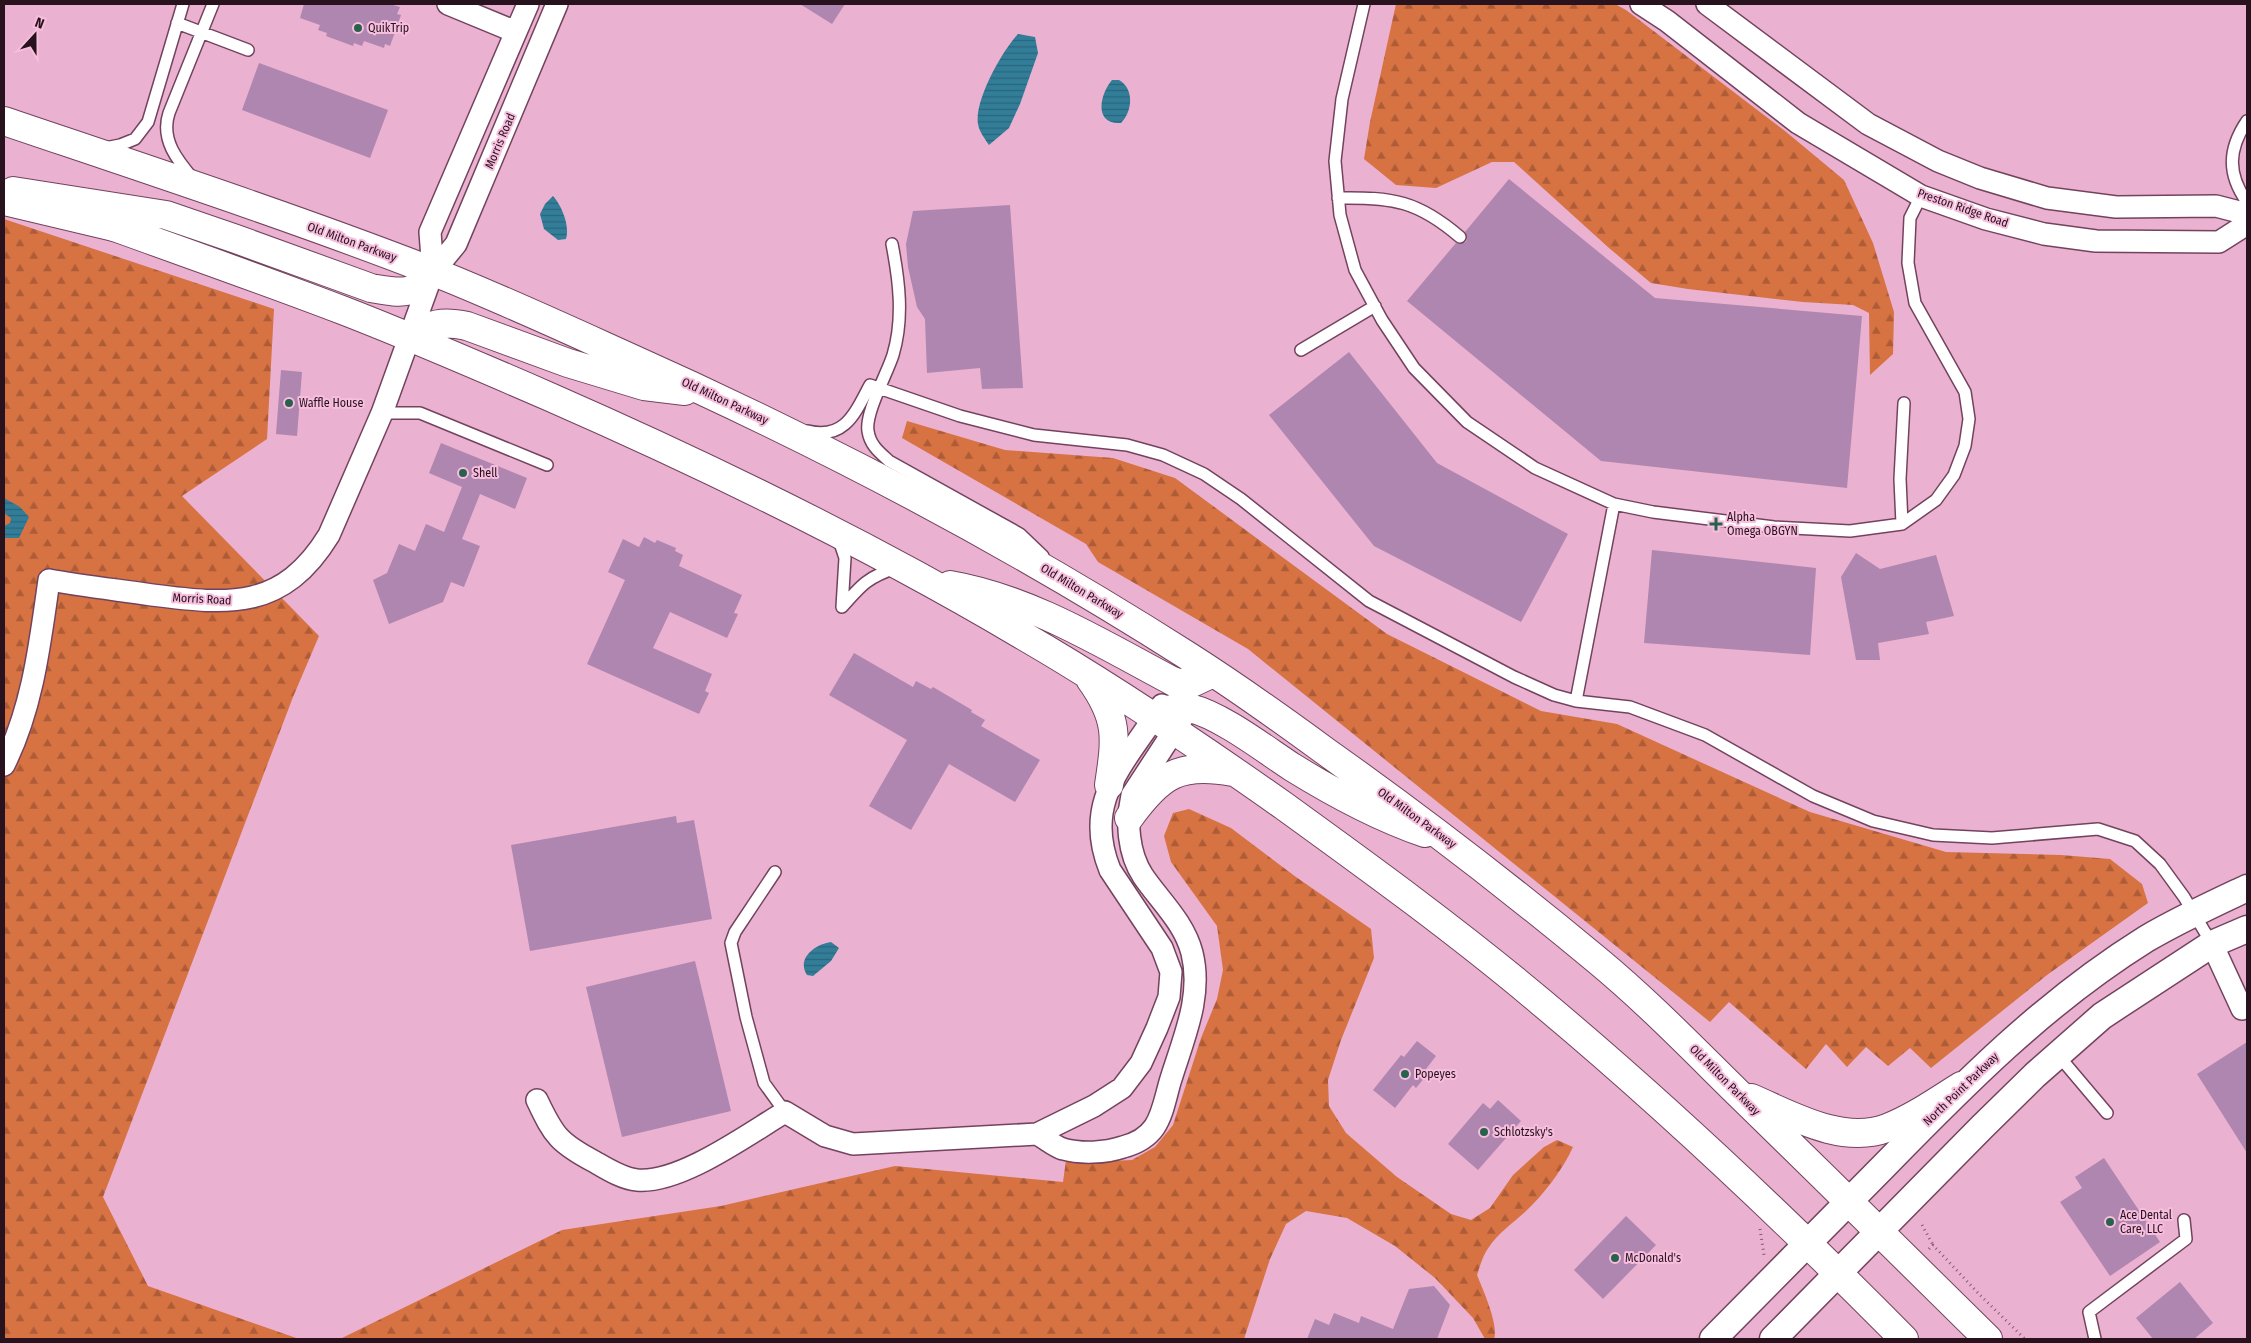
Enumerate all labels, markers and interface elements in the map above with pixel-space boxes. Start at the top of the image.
north arrow [10,10,60,60]
text: N [33,14,46,33]
place label: QuikTrip [368,21,409,35]
marker: QuikTrip [352,22,364,34]
street label: Morris Road [482,111,518,171]
street label: Preston Ridge Road [1916,186,2010,230]
street label: Old Milton Parkway [305,219,399,265]
street label: Old Milton Parkway [679,375,771,427]
place label: Waffle House [299,396,363,410]
marker: Waffle House [283,397,295,409]
place label: Shell [473,466,498,480]
marker: Shell [457,467,469,479]
place label: Alpha Omega OBGYN [1727,510,1798,538]
marker: Alpha Omega OBGYN [1709,517,1723,531]
street label: Old Milton Parkway [1038,561,1126,622]
street label: Morris Road [172,590,232,608]
street label: Old Milton Parkway [1375,785,1460,852]
street label: Old Milton Parkway [1687,1042,1764,1119]
street label: North Point Parkway [1920,1049,2002,1129]
place label: Popeyes [1415,1067,1456,1081]
marker: Popeyes [1399,1068,1411,1080]
place label: Schlotzsky's [1494,1125,1553,1139]
marker: Schlotzsky's [1478,1126,1490,1138]
place label: Ace Dental Care, LLC [2120,1208,2172,1236]
marker: Ace Dental Care, LLC [2104,1216,2116,1228]
place label: McDonald's [1625,1251,1681,1265]
marker: McDonald's [1609,1252,1621,1264]

